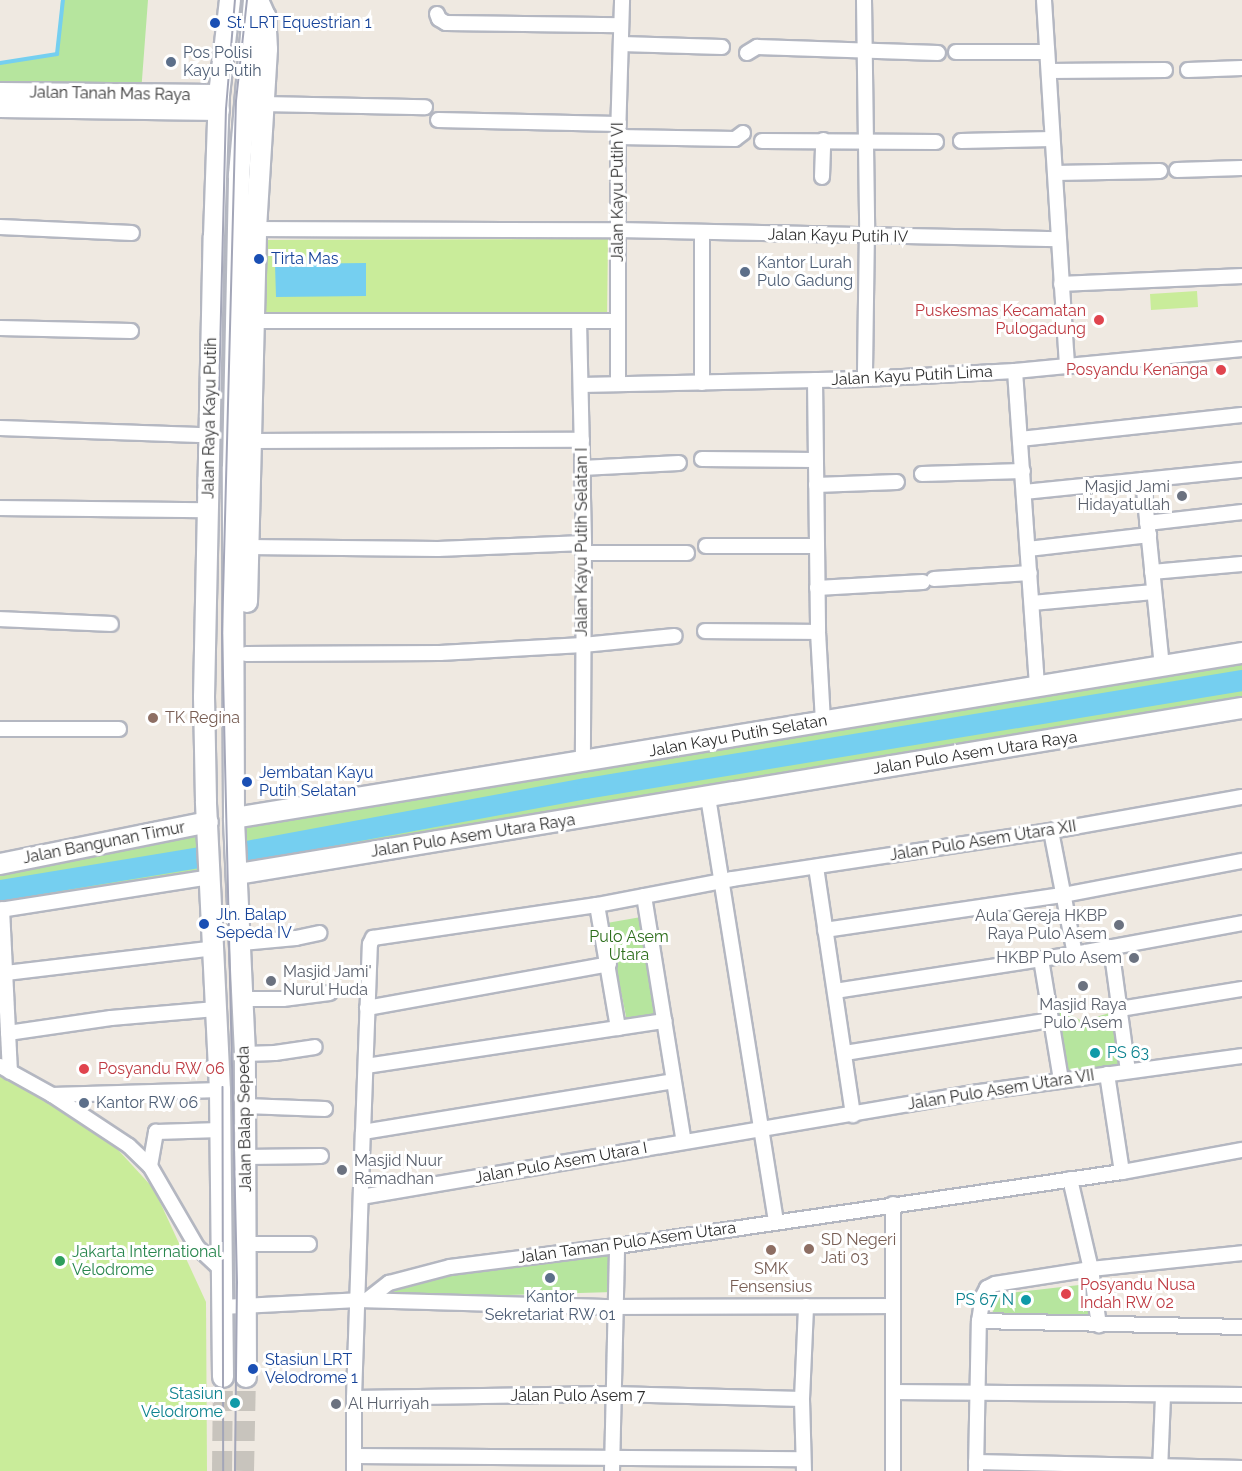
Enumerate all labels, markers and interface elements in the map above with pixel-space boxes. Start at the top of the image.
place label: St. LRT Equestrian 1 [227,13,372,33]
marker: St. LRT Equestrian 1 [208,16,222,30]
place label: Pos Polisi Kayu Putih [183,43,262,81]
marker: Pos Polisi Kayu Putih [164,55,178,69]
street label: Jalan Tanah Mas Raya [29,83,191,105]
street label: Jalan Kayu Putih VI [608,122,628,262]
street label: Jalan Kayu Putih IV [768,225,908,247]
place label: Tirta Mas [271,249,338,269]
marker: Tirta Mas [252,252,266,266]
place label: Kantor Lurah Pulo Gadung [757,253,853,291]
marker: Kantor Lurah Pulo Gadung [738,265,752,279]
place label: Puskesmas Kecamatan Pulogadung [915,301,1086,339]
marker: Puskesmas Kecamatan Pulogadung [1090,311,1108,329]
street label: Jalan Raya Kayu Putih [199,337,221,499]
place label: Posyandu Kenanga [1066,360,1208,380]
marker: Posyandu Kenanga [1212,361,1230,379]
street label: Jalan Kayu Putih Lima [831,362,993,390]
street label: Jalan Kayu Putih Selatan I [572,447,592,637]
place label: Masjid Jami Hidayatullah [1078,477,1170,515]
marker: Masjid Jami Hidayatullah [1175,489,1189,503]
place label: TK Regina [165,708,240,728]
marker: TK Regina [146,711,160,725]
street label: Jalan Kayu Putih Selatan [647,711,829,761]
street label: Jalan Pulo Asem Utara Raya [871,727,1079,779]
place label: Jembatan Kayu Putih Selatan [259,763,374,801]
marker: Jembatan Kayu Putih Selatan [240,775,254,789]
street label: Jalan Pulo Asem Utara Raya [369,810,577,862]
street label: Jalan Pulo Asem Utara XII [888,817,1078,865]
street label: Jalan Bangunan Timur [21,818,187,868]
place label: Jln. Balap Sepeda IV [216,905,292,943]
place label: Aula Gereja HKBP Raya Pulo Asem [975,906,1107,944]
marker: Jln. Balap Sepeda IV [197,917,211,931]
marker: Aula Gereja HKBP Raya Pulo Asem [1112,918,1126,932]
park label: Pulo Asem Utara [589,927,669,965]
place label: HKBP Pulo Asem [995,948,1122,968]
marker: HKBP Pulo Asem [1127,951,1141,965]
place label: Masjid Jami' Nurul Huda [283,962,372,1000]
marker: Masjid Jami' Nurul Huda [264,974,278,988]
marker: Masjid Raya Pulo Asem [1076,979,1090,993]
place label: Masjid Raya Pulo Asem [1039,995,1127,1033]
place label: PS 63 [1107,1043,1149,1063]
street label: Jalan Balap Sepeda [234,1046,256,1192]
marker: PS 63 [1088,1046,1102,1060]
place label: Posyandu RW 06 [98,1059,225,1079]
marker: Posyandu RW 06 [75,1060,93,1078]
street label: Jalan Pulo Asem Utara VII [906,1066,1096,1114]
place label: Kantor RW 06 [96,1093,199,1113]
marker: Kantor RW 06 [77,1096,91,1110]
street label: Jalan Pulo Asem Utara I [473,1138,649,1188]
place label: Masjid Nuur Ramadhan [354,1151,442,1189]
marker: Masjid Nuur Ramadhan [335,1163,349,1177]
street label: Jalan Taman Pulo Asem Utara [516,1218,738,1268]
place label: SD Negeri Jati 03 [821,1230,896,1268]
place label: Jakarta International Velodrome [72,1242,221,1280]
marker: SD Negeri Jati 03 [802,1242,816,1256]
marker: SMK Fensensius [764,1243,778,1257]
marker: Jakarta International Velodrome [53,1254,67,1268]
place label: SMK Fensensius [730,1259,812,1297]
marker: Kantor Sekretariat RW 01 [543,1271,557,1285]
place label: Posyandu Nusa Indah RW 02 [1080,1275,1195,1313]
marker: Posyandu Nusa Indah RW 02 [1057,1285,1075,1303]
place label: Kantor Sekretariat RW 01 [484,1287,616,1325]
place label: PS 67 N [956,1290,1014,1310]
marker: PS 67 N [1019,1293,1033,1307]
place label: Stasiun LRT Velodrome 1 [265,1350,358,1388]
marker: Stasiun LRT Velodrome 1 [246,1362,260,1376]
place label: Stasiun Velodrome [141,1384,223,1422]
street label: Jalan Pulo Asem 7 [510,1386,646,1406]
place label: Al Hurriyah [348,1394,430,1414]
marker: Stasiun Velodrome [228,1396,242,1410]
marker: Al Hurriyah [329,1397,343,1411]

